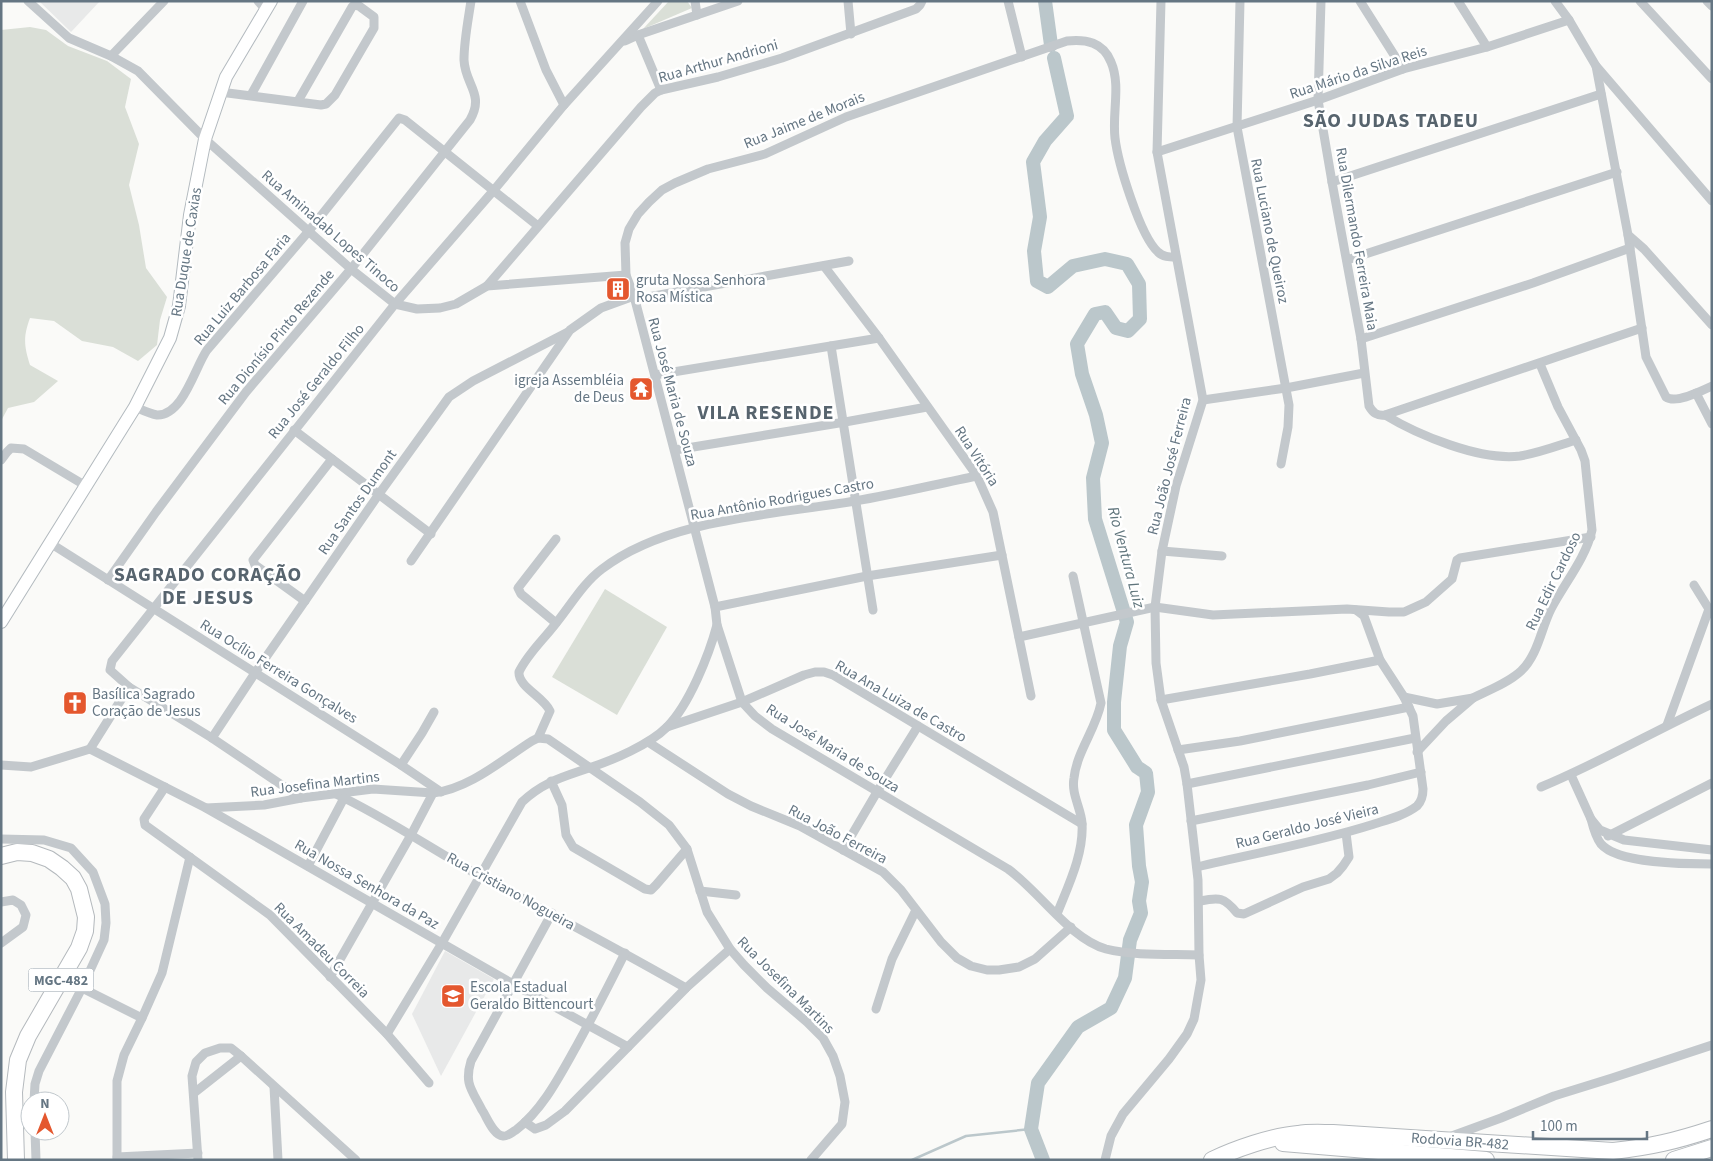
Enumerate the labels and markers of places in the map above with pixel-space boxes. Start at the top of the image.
place label: gruta Nossa Senhora Rosa Mística [636,270,766,308]
building icon: gruta Nossa Senhora Rosa Mística [605,276,631,302]
place label: igreja Assembléia de Deus [514,370,624,408]
temple icon: igreja Assembléia de Deus [628,376,654,402]
place label: Basílica Sagrado Coração de Jesus [92,684,201,722]
church icon: Basílica Sagrado Coração de Jesus [62,690,88,716]
place label: Escola Estadual Geraldo Bittencourt [470,977,593,1015]
school or university icon: Escola Estadual Geraldo Bittencourt [440,983,466,1009]

